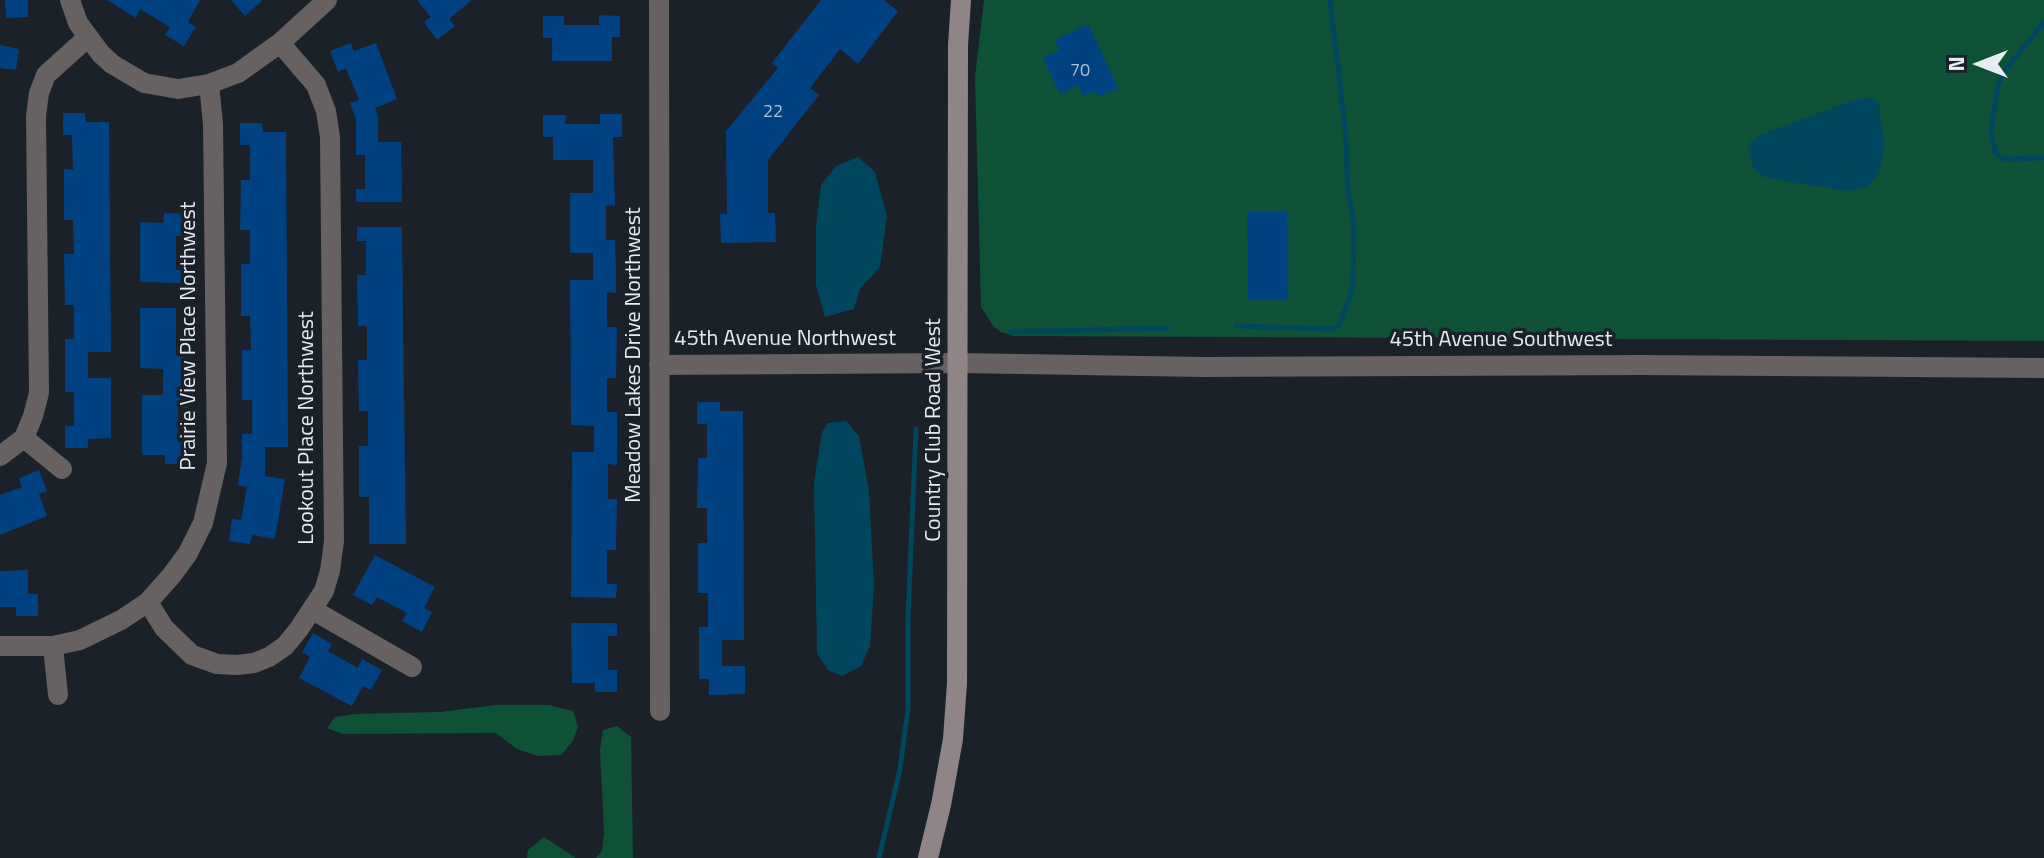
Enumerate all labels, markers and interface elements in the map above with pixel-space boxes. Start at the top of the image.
north arrow [1940,24,2020,104]
text: N [1939,56,1973,72]
house number: 70 [1070,61,1090,83]
house number: 22 [763,102,783,124]
street label: Prairie View Place Northwest [177,202,203,470]
street label: Meadow Lakes Drive Northwest [622,207,648,503]
street label: Lookout Place Northwest [295,311,321,545]
street label: Country Club Road West [922,318,948,542]
street label: 45th Avenue Northwest [674,327,896,353]
street label: 45th Avenue Southwest [1389,328,1613,354]

